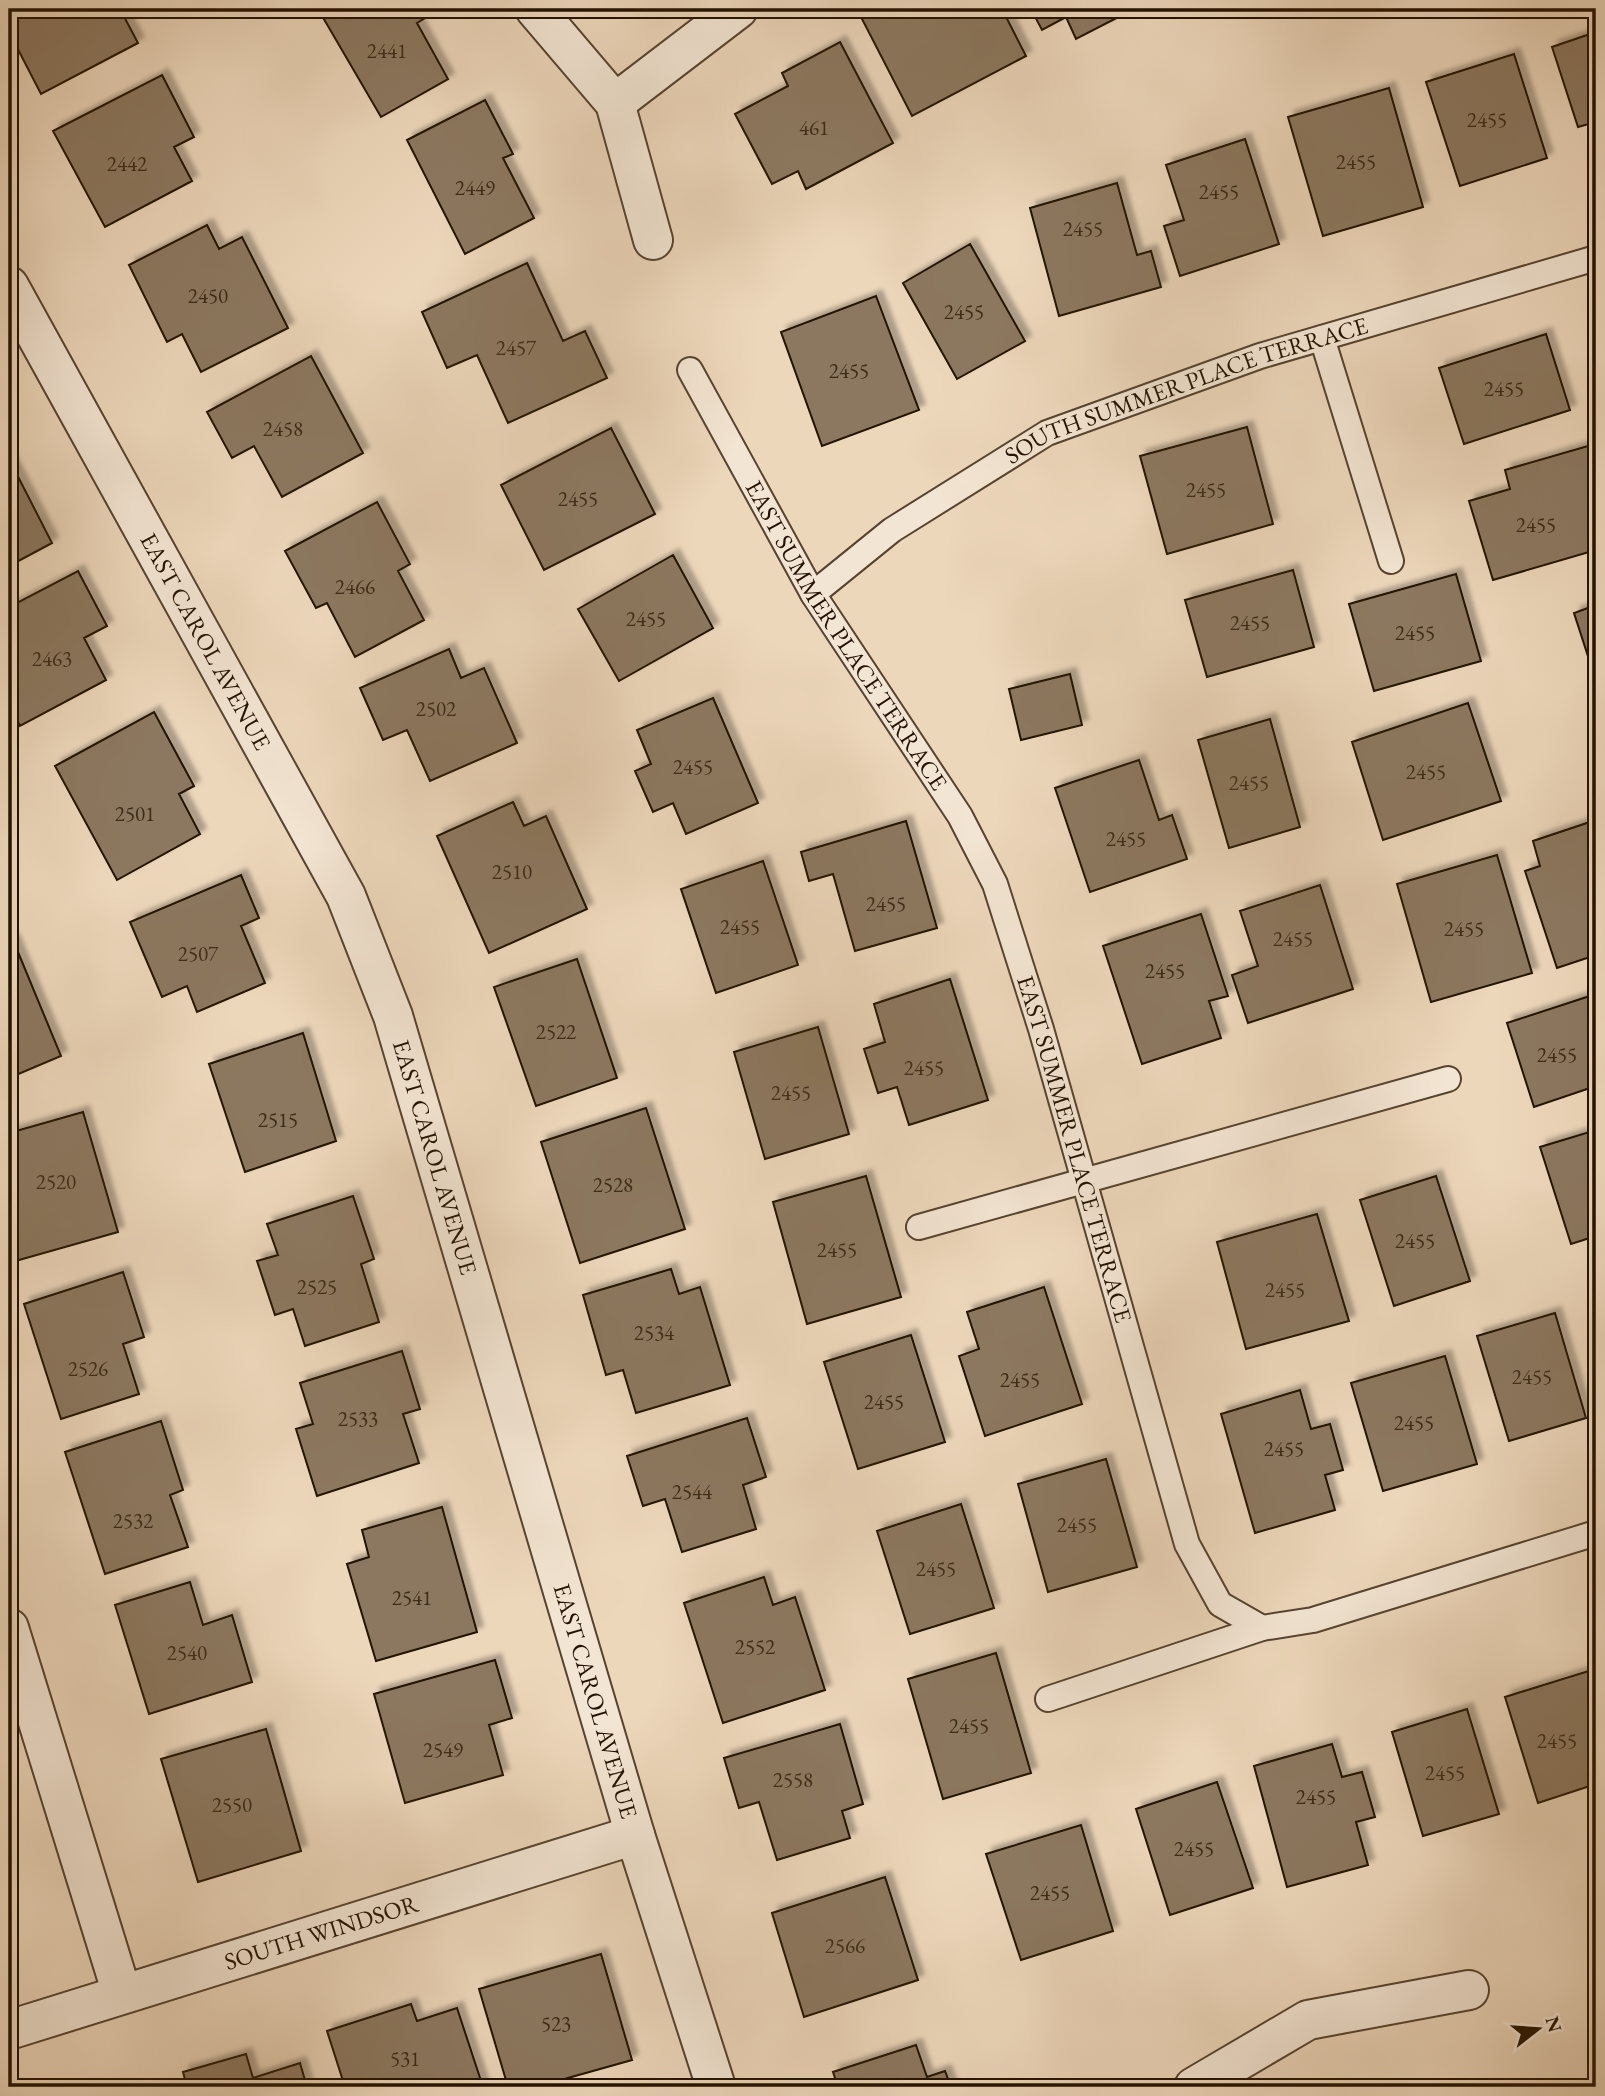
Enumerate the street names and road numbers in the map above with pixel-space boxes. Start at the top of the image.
street label: SOUTH SUMMER PLACE TERRACE [999,309,1371,471]
street label: EAST SUMMER PLACE TERRACE [739,475,955,796]
street label: EAST CAROL AVENUE [133,527,278,755]
street label: EAST SUMMER PLACE TERRACE [1010,971,1139,1326]
street label: EAST CAROL AVENUE [386,1036,485,1278]
street label: EAST CAROL AVENUE [547,1580,645,1822]
street label: SOUTH WINDSOR [220,1887,423,1977]

